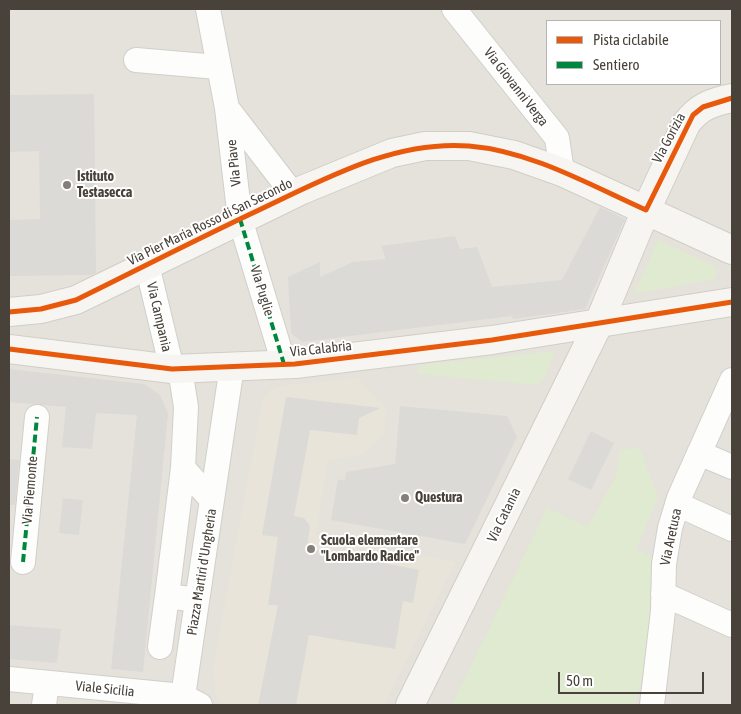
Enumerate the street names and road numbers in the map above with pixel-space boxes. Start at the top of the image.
street label: Via Giovanni Verga [480,44,552,130]
street label: Via Gorizia [649,110,689,166]
street label: Via Piave [223,139,245,187]
street label: Via Pier Maria Rosso di San Secondo [125,175,295,269]
street label: Via Puglie [246,264,278,318]
street label: Via Campania [143,280,175,354]
street label: Via Calabria [289,337,353,361]
street label: Via Piemonte [19,455,41,525]
street label: Via Catania [484,485,524,545]
street label: Piazza Martiri d'Ungheria [184,507,220,637]
street label: Via Aretusa [657,507,685,567]
street label: Viale Sicilia [75,678,135,700]

